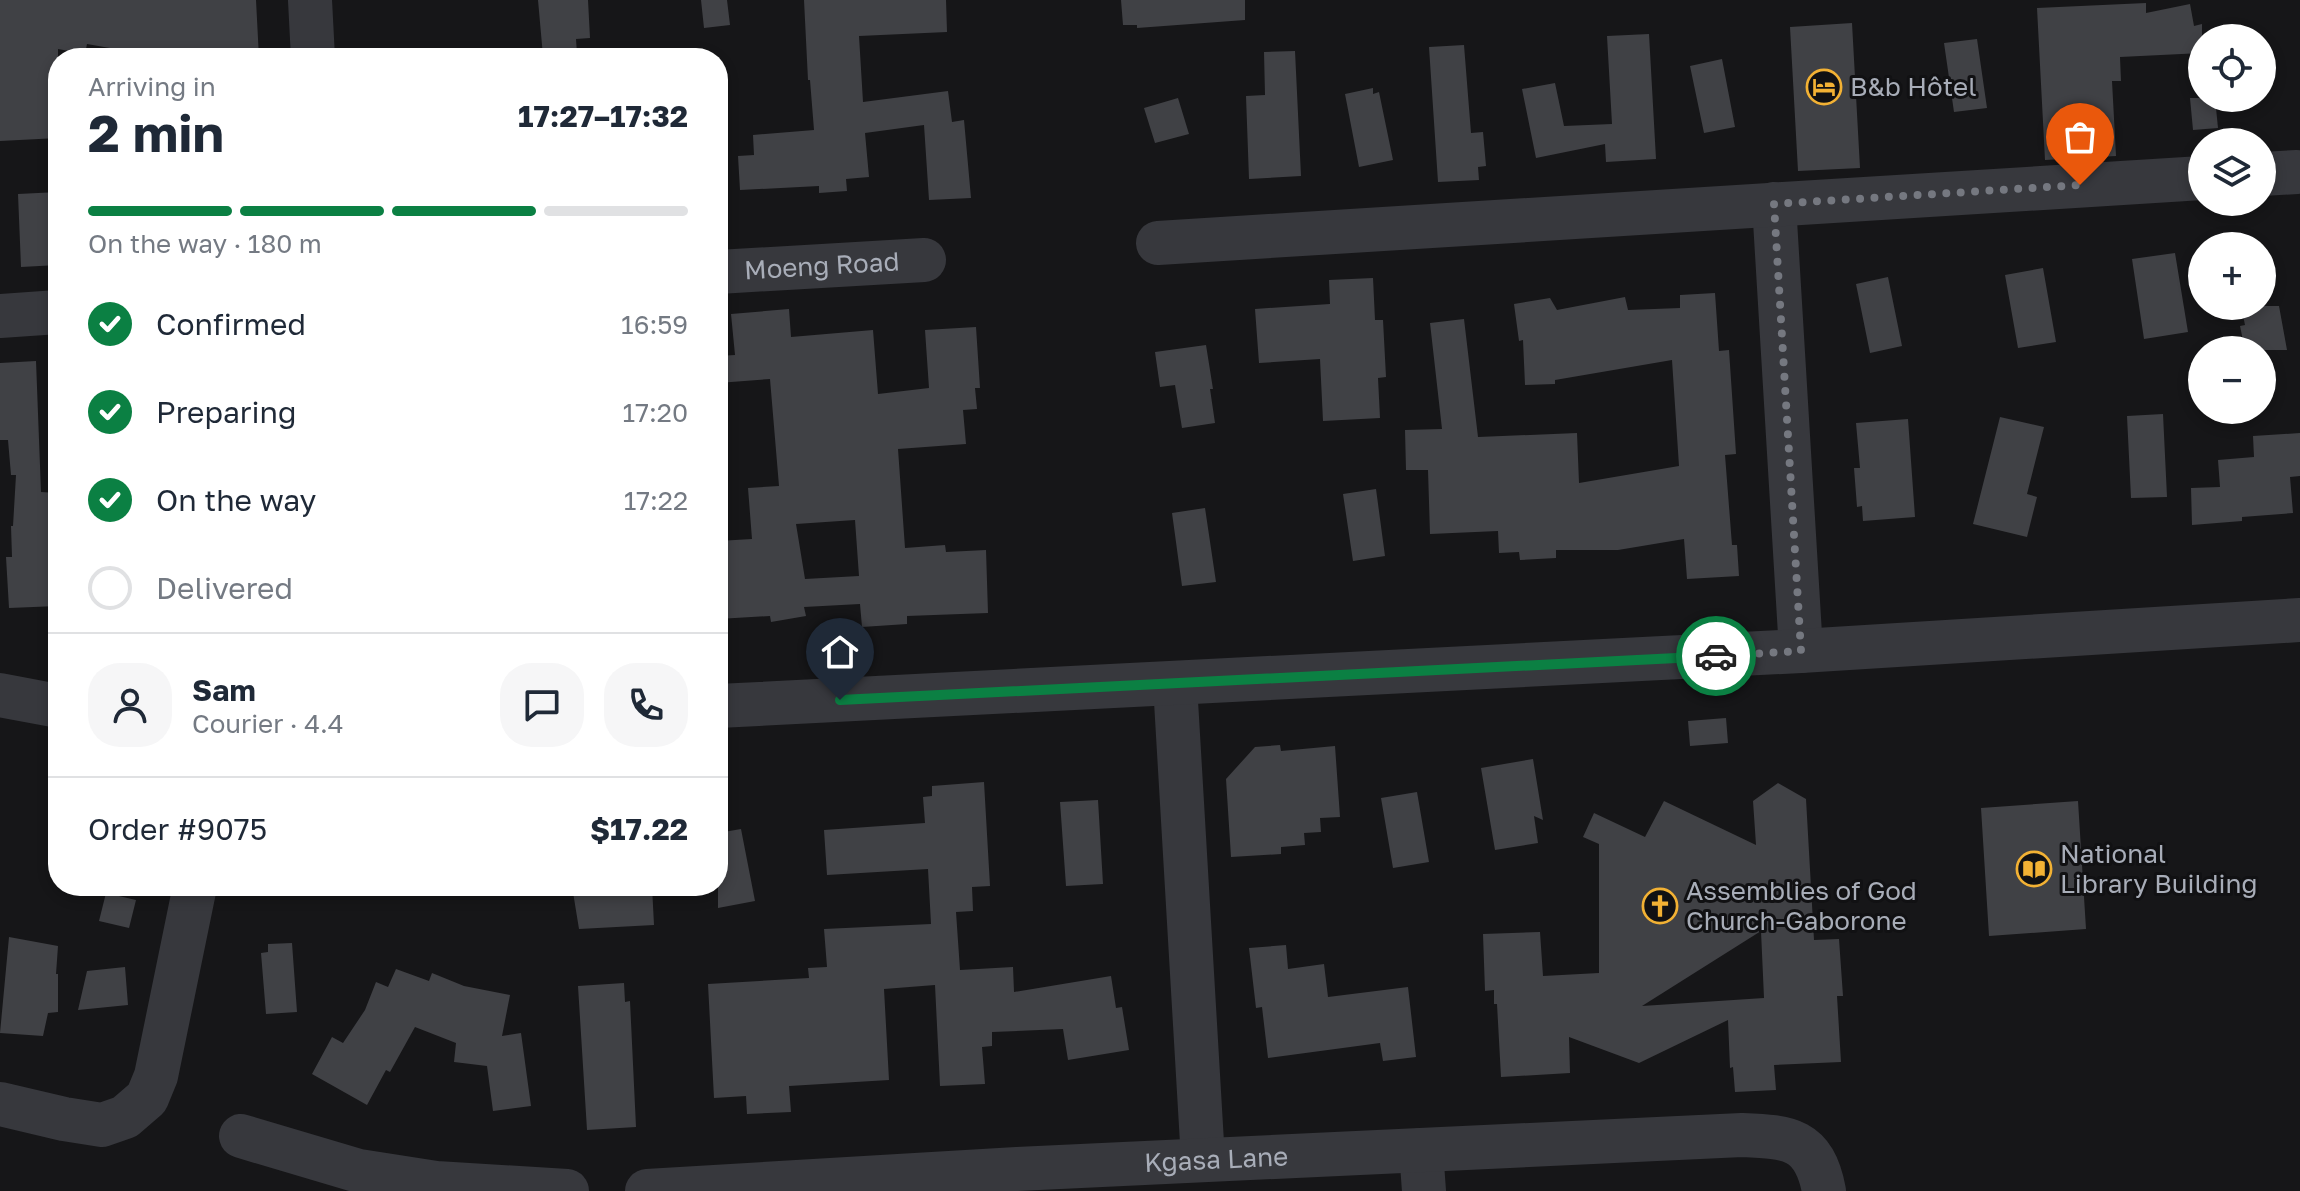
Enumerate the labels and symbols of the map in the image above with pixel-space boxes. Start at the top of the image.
hotel icon: B&b Hôtel [1805,68,1843,106]
place label: B&b Hôtel [1850,71,1977,102]
pin [2046,103,2114,185]
street label: Moeng Road [743,245,900,285]
courier [1676,616,1756,696]
pin [806,618,874,700]
place label: National Library Building [2060,838,2257,899]
library icon: National Library Building [2015,850,2053,888]
place label: Assemblies of God Church-Gaborone [1686,875,1917,936]
church icon: Assemblies of God Church-Gaborone [1641,887,1679,925]
street label: Kgasa Lane [1143,1140,1289,1178]

